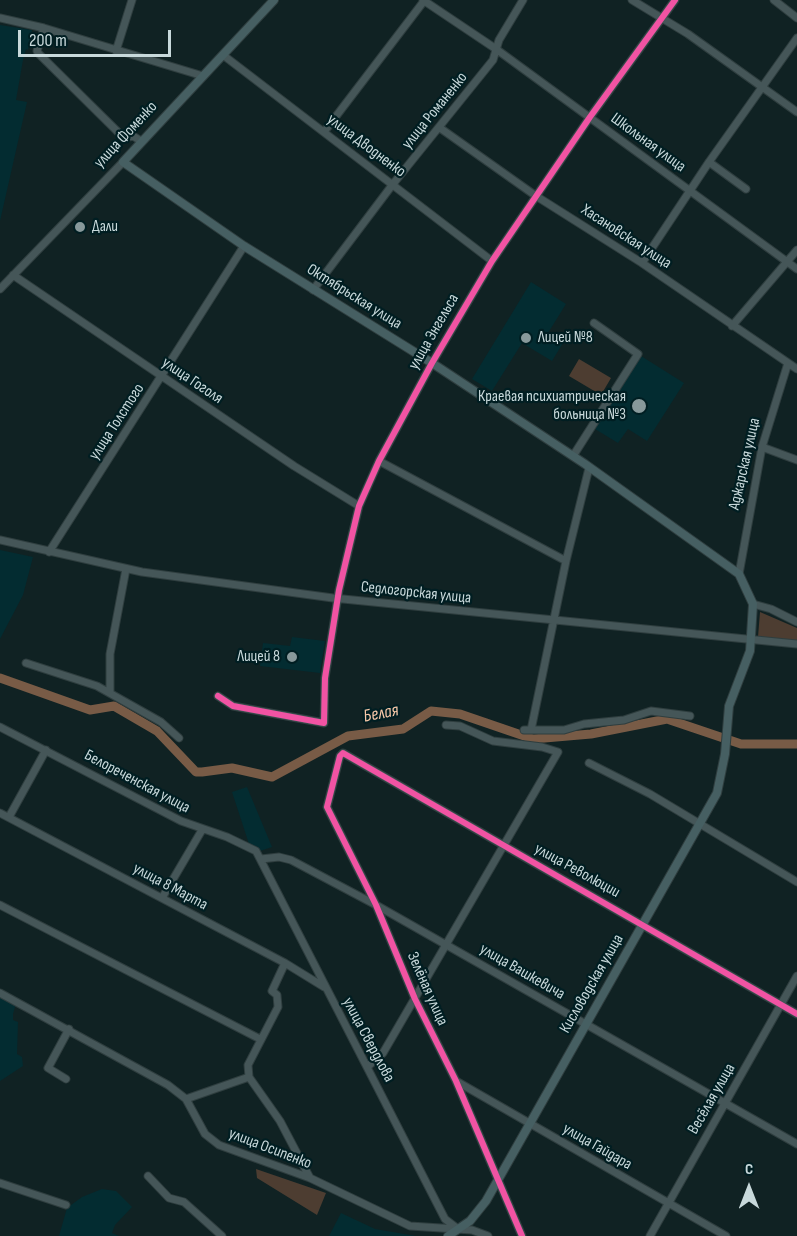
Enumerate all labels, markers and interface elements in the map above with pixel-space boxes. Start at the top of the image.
scale bar [21,18,174,56]
text: 200 m [29,30,67,51]
street label: улица Романенко [398,69,472,153]
street label: улица Фоменко [90,98,162,172]
street label: Школьная улица [607,109,689,177]
street label: улица Дводненко [323,110,409,182]
street label: Хасановская улица [577,201,675,273]
place label: Дали [92,217,118,237]
marker: Дали [73,220,87,234]
street label: Октябрьская улица [303,260,405,334]
street label: улица Энгельса [405,291,463,373]
place label: Лицей №8 [538,328,593,348]
marker: Лицей №8 [519,331,533,345]
street label: улица Гоголя [158,354,226,408]
street label: улица Толстого [85,380,149,464]
place label: Краевая психиатрическая больница №3 [478,387,626,425]
marker: Краевая психиатрическая больница №3 [630,397,648,415]
street label: Аджарская улица [725,416,765,512]
street label: Седлогорская улица [360,578,472,608]
place label: Лицей 8 [237,647,280,667]
marker: Лицей 8 [285,650,299,664]
water label: Белая [362,700,400,728]
street label: Белореченская улица [81,746,193,818]
street label: улица Революции [531,840,623,902]
street label: улица 8 Марта [129,859,211,915]
street label: Кисловодская улица [556,931,628,1037]
street label: улица Вашкевича [476,940,568,1004]
street label: Зелёная улица [402,949,452,1029]
street label: улица Свердлова [338,994,398,1086]
street label: Весёлая улица [684,1060,740,1138]
street label: улица Гайдара [559,1119,635,1175]
street label: улица Осипенко [226,1124,314,1174]
north arrow [719,1158,779,1218]
text: С [745,1160,753,1179]

